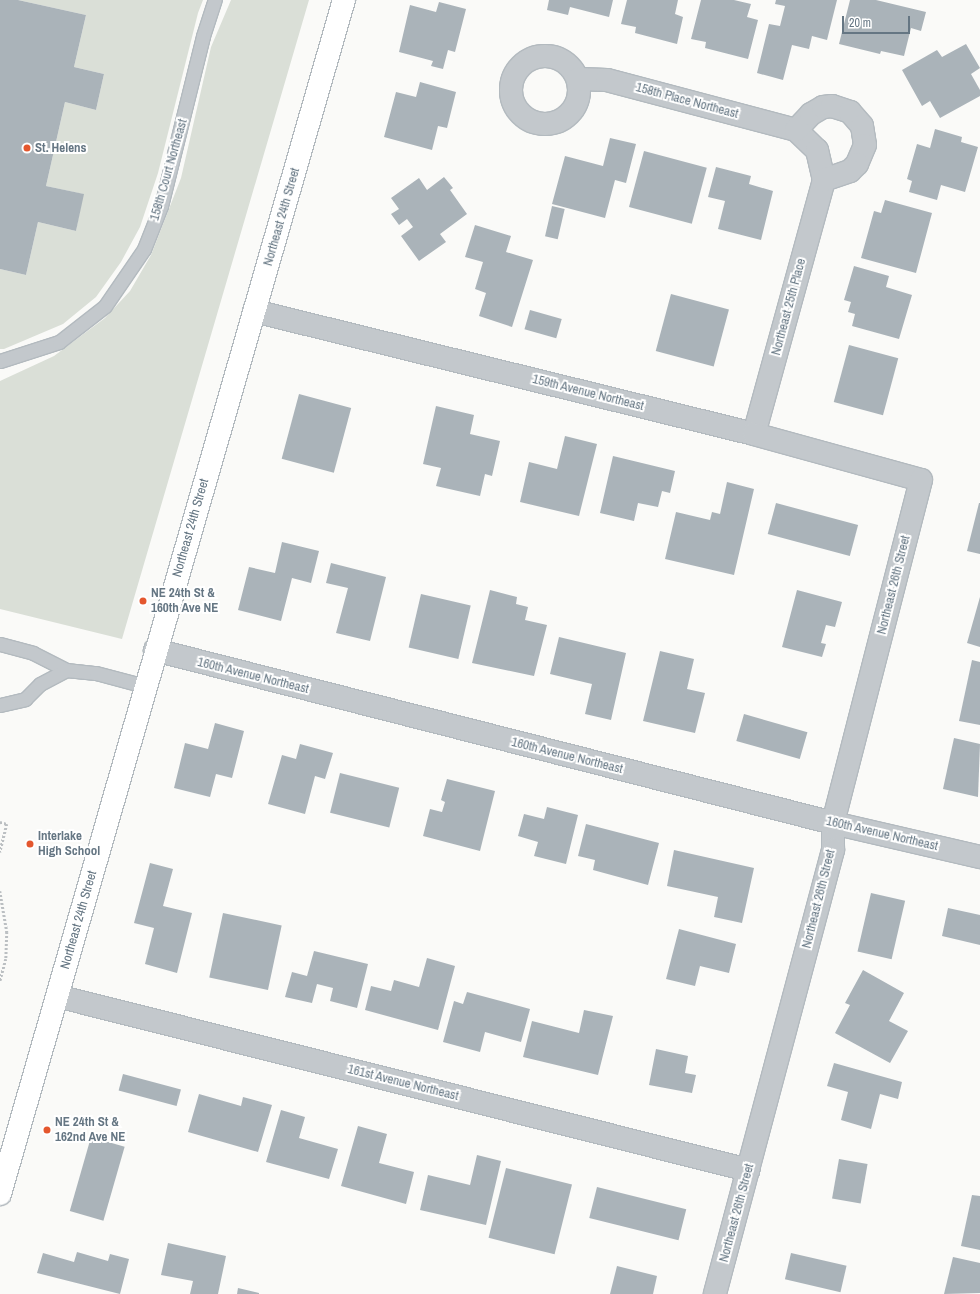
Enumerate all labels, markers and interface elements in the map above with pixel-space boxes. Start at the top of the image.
scale bar [844,8,912,34]
text: 20 m [849,15,871,31]
street label: 158th Place Northeast [634,80,740,122]
street label: 158th Court Northeast [147,117,191,223]
place label: St. Helens [35,140,87,156]
marker: St. Helens [22,143,32,153]
street label: Northeast 24th Street [261,166,303,268]
street label: Northeast 25th Place [769,257,809,357]
street label: 159th Avenue Northeast [530,372,646,414]
street label: Northeast 24th Street [170,477,212,579]
street label: Northeast 26th Street [874,534,914,636]
place label: NE 24th St & 160th Ave NE [151,586,219,617]
marker: NE 24th St & 160th Ave NE [138,596,148,606]
street label: 160th Avenue Northeast [195,655,311,697]
street label: 160th Avenue Northeast [509,735,625,777]
street label: 160th Avenue Northeast [824,813,940,855]
place label: Interlake High School [38,829,100,860]
marker: Interlake High School [25,839,35,849]
street label: Northeast 26th Street [799,848,839,950]
street label: Northeast 24th Street [58,869,100,971]
street label: 161st Avenue Northeast [346,1062,460,1104]
place label: NE 24th St & 162nd Ave NE [55,1115,126,1146]
marker: NE 24th St & 162nd Ave NE [42,1125,52,1135]
street label: Northeast 26th Street [716,1162,758,1264]

